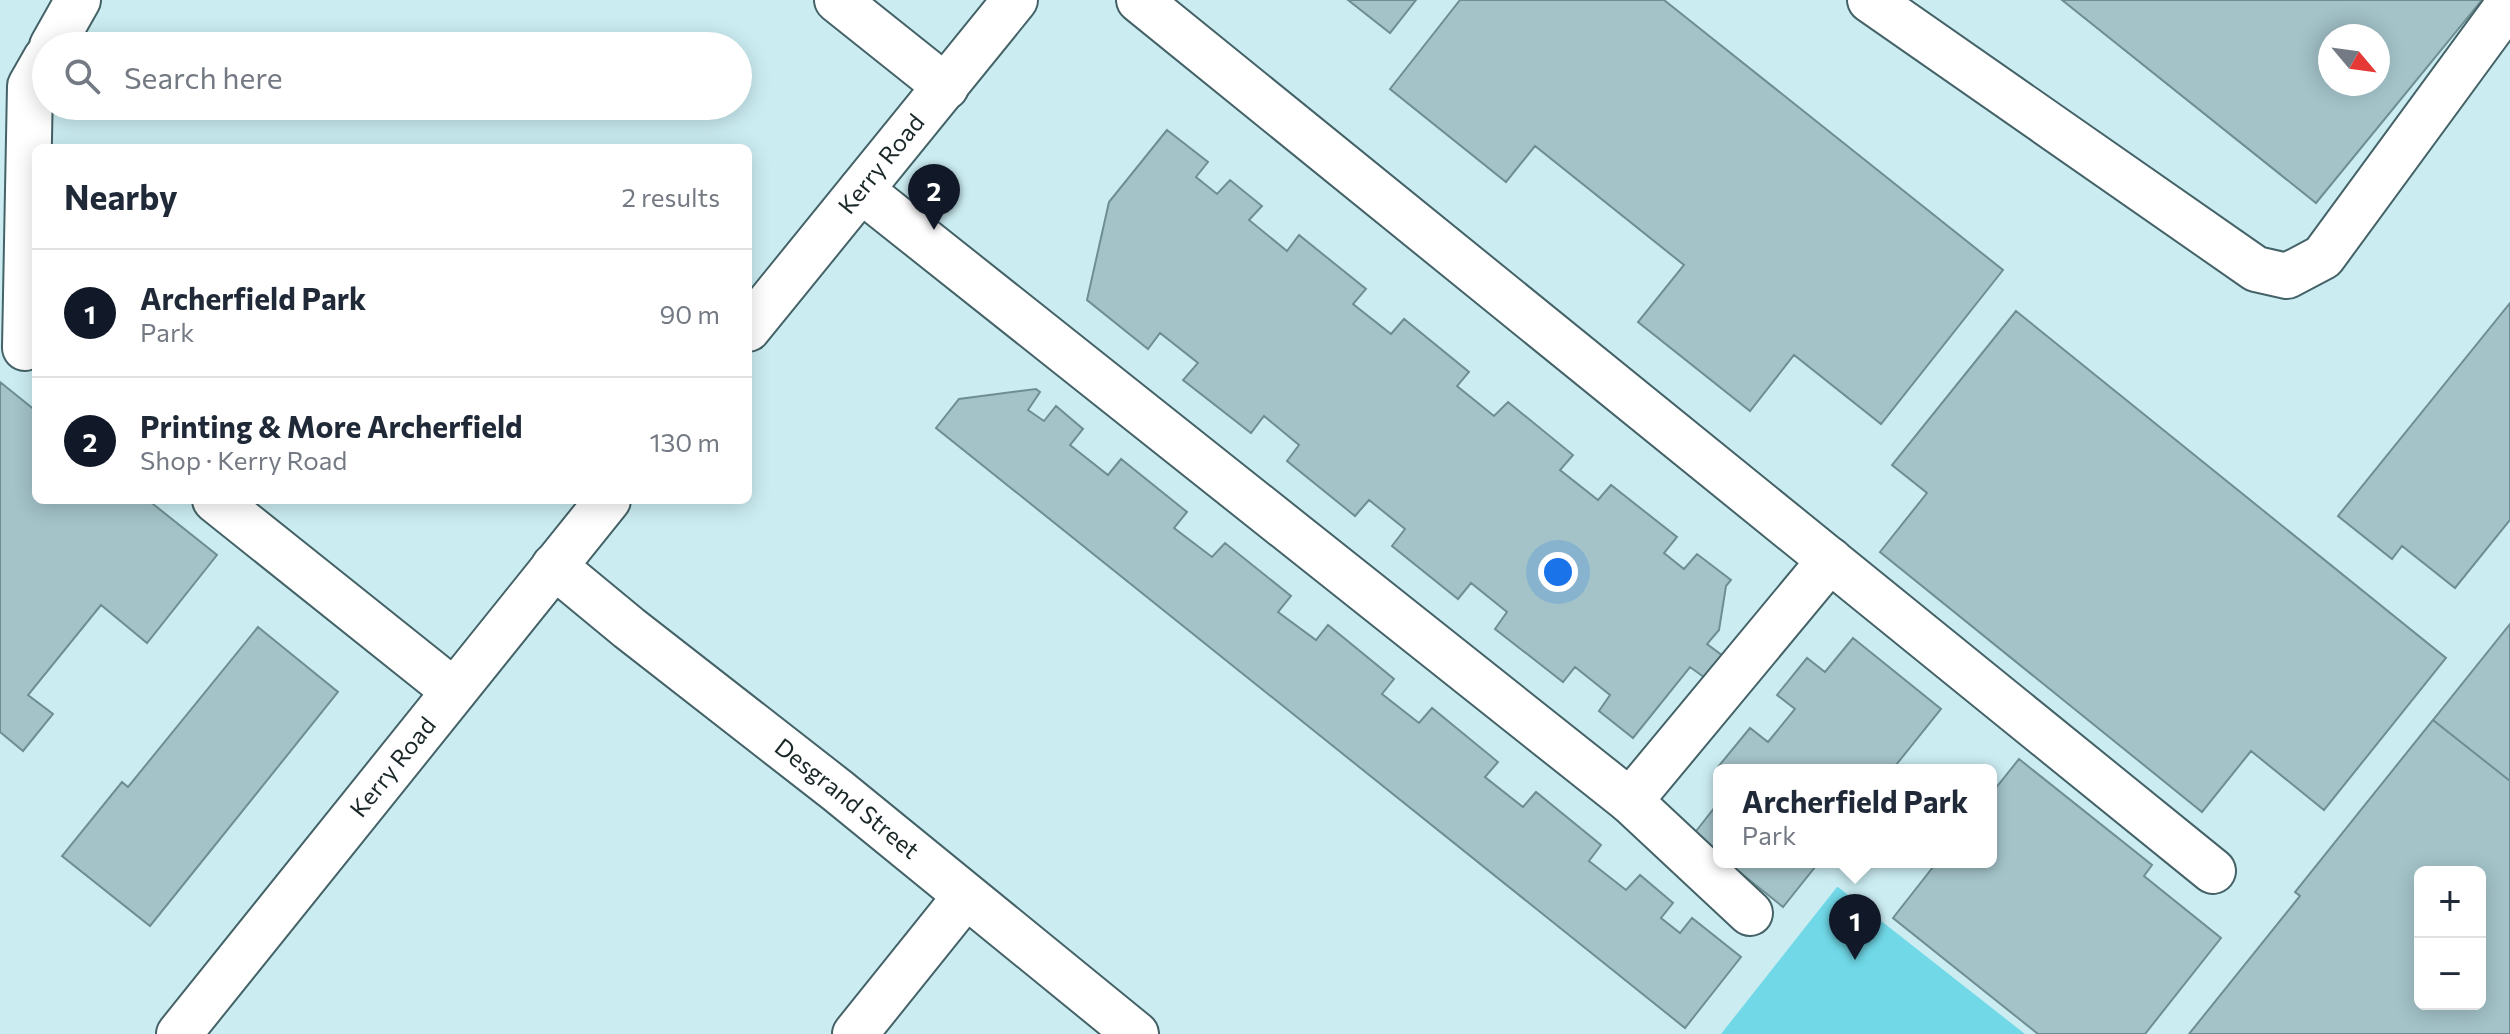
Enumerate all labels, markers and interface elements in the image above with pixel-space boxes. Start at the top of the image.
north arrow [2318,24,2390,96]
search box [32,32,752,120]
icon: search [60,54,104,98]
text: Search here [124,58,283,95]
street label: Kerry Road [831,108,930,219]
pin: 2 [908,164,960,230]
text: Nearby [64,175,178,217]
text: 2 results [622,181,720,212]
text: Archerfield Park [140,279,366,316]
text: 1 [84,298,96,329]
text: 90 m [660,298,720,329]
text: Park [140,316,194,347]
text: Printing & More Archerfield [140,407,523,444]
text: 2 [83,426,97,457]
text: 130 m [649,426,720,457]
text: Shop · Kerry Road [140,444,347,475]
your location [1538,552,1578,592]
street label: Kerry Road [343,710,441,822]
street label: Desgrand Street [770,731,926,864]
popup [1713,764,1997,868]
text: Archerfield Park [1742,782,1968,819]
text: Park [1742,819,1796,850]
map controls [2414,866,2486,1010]
button: + [2414,866,2486,938]
pin: 1 [1829,894,1881,960]
button: − [2414,938,2486,1010]

